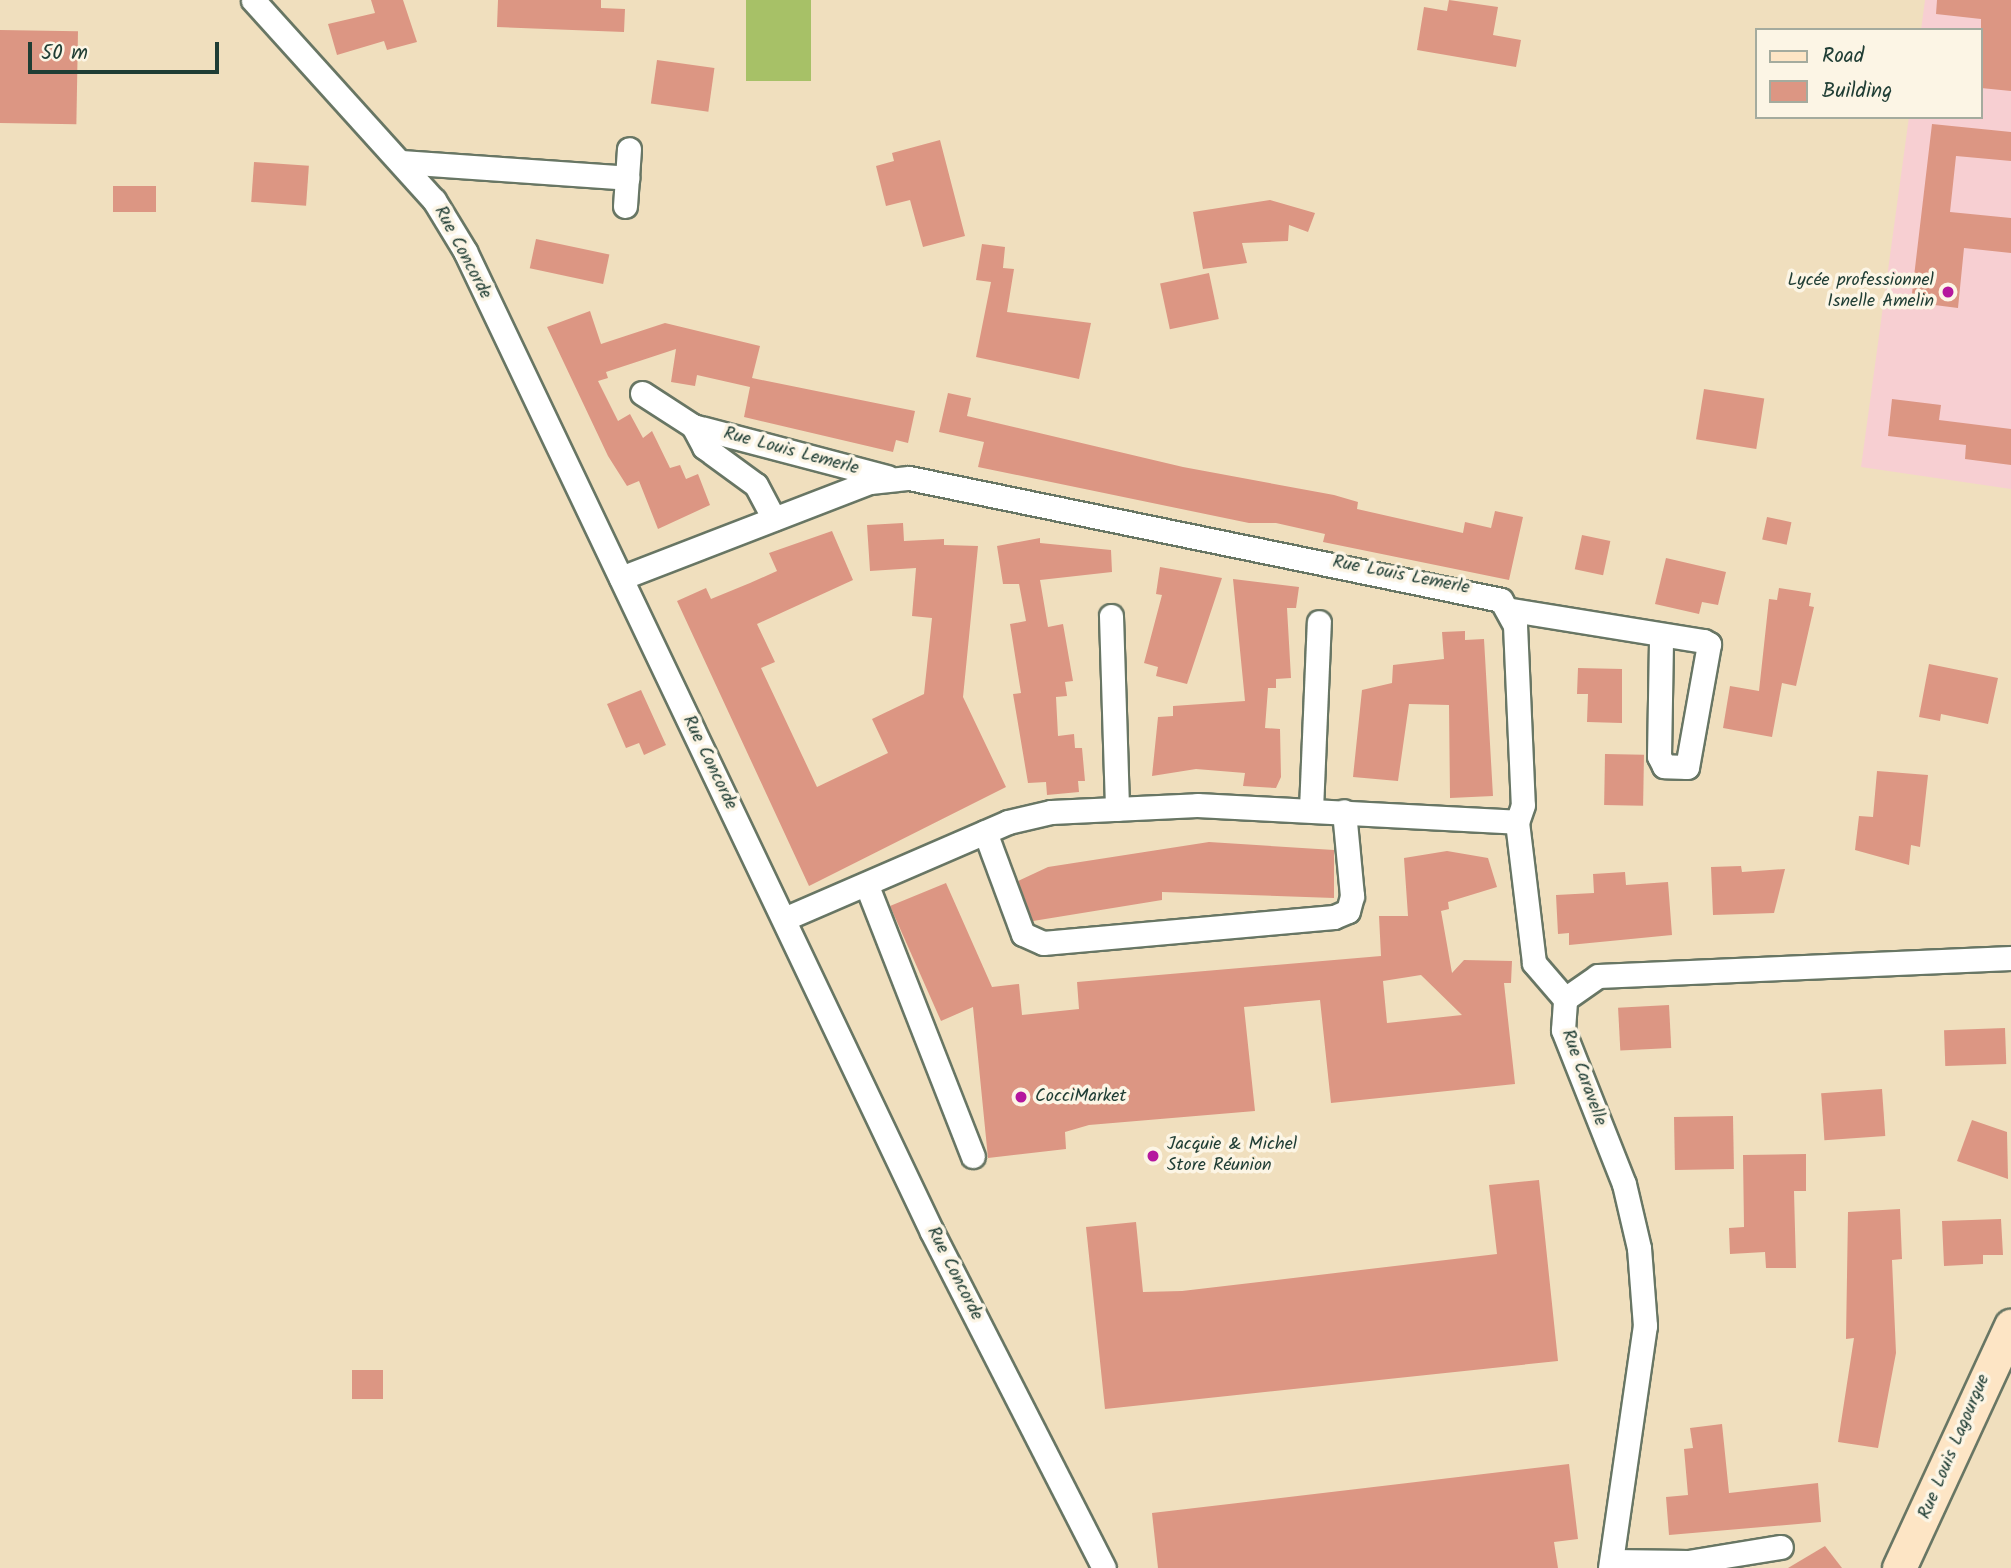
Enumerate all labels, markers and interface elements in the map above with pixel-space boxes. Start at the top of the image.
scale bar [32,28,222,72]
legend [1756,28,1983,119]
text: 50 m [41,37,88,70]
text: Road [1822,40,1864,73]
text: Building [1822,75,1892,108]
street label: Rue Concorde [428,203,496,303]
place label: Lycée professionnel Isnelle Amelin [1787,271,1934,314]
marker: Lycée professionnel Isnelle Amelin [1940,284,1956,300]
street label: Rue Louis Lemerle [721,424,861,480]
street label: Rue Louis Lemerle [1331,552,1471,600]
street label: Rue Concorde [677,712,741,814]
street label: Rue Caravelle [1556,1027,1610,1129]
place label: CocciMarket [1035,1086,1126,1108]
marker: CocciMarket [1013,1089,1029,1105]
place label: Jacquie & Michel Store Réunion [1167,1135,1297,1178]
marker: Jacquie & Michel Store Réunion [1145,1148,1161,1164]
street label: Rue Concorde [921,1224,987,1324]
street label: Rue Louis Lagourgue [1915,1371,1995,1523]

